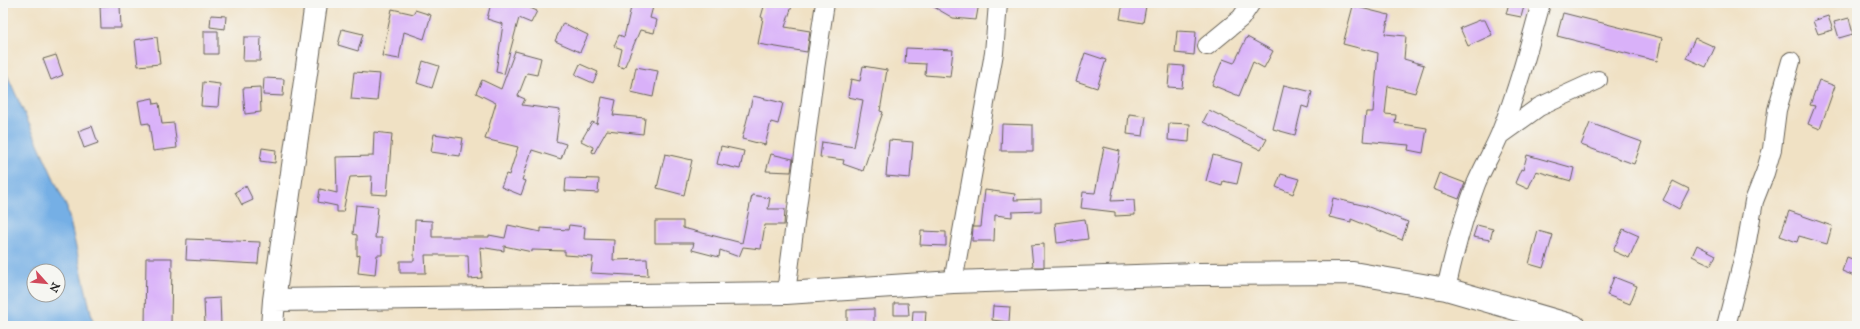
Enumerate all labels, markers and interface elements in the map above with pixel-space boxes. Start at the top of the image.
north arrow [26,263,66,303]
text: N [46,280,62,295]

